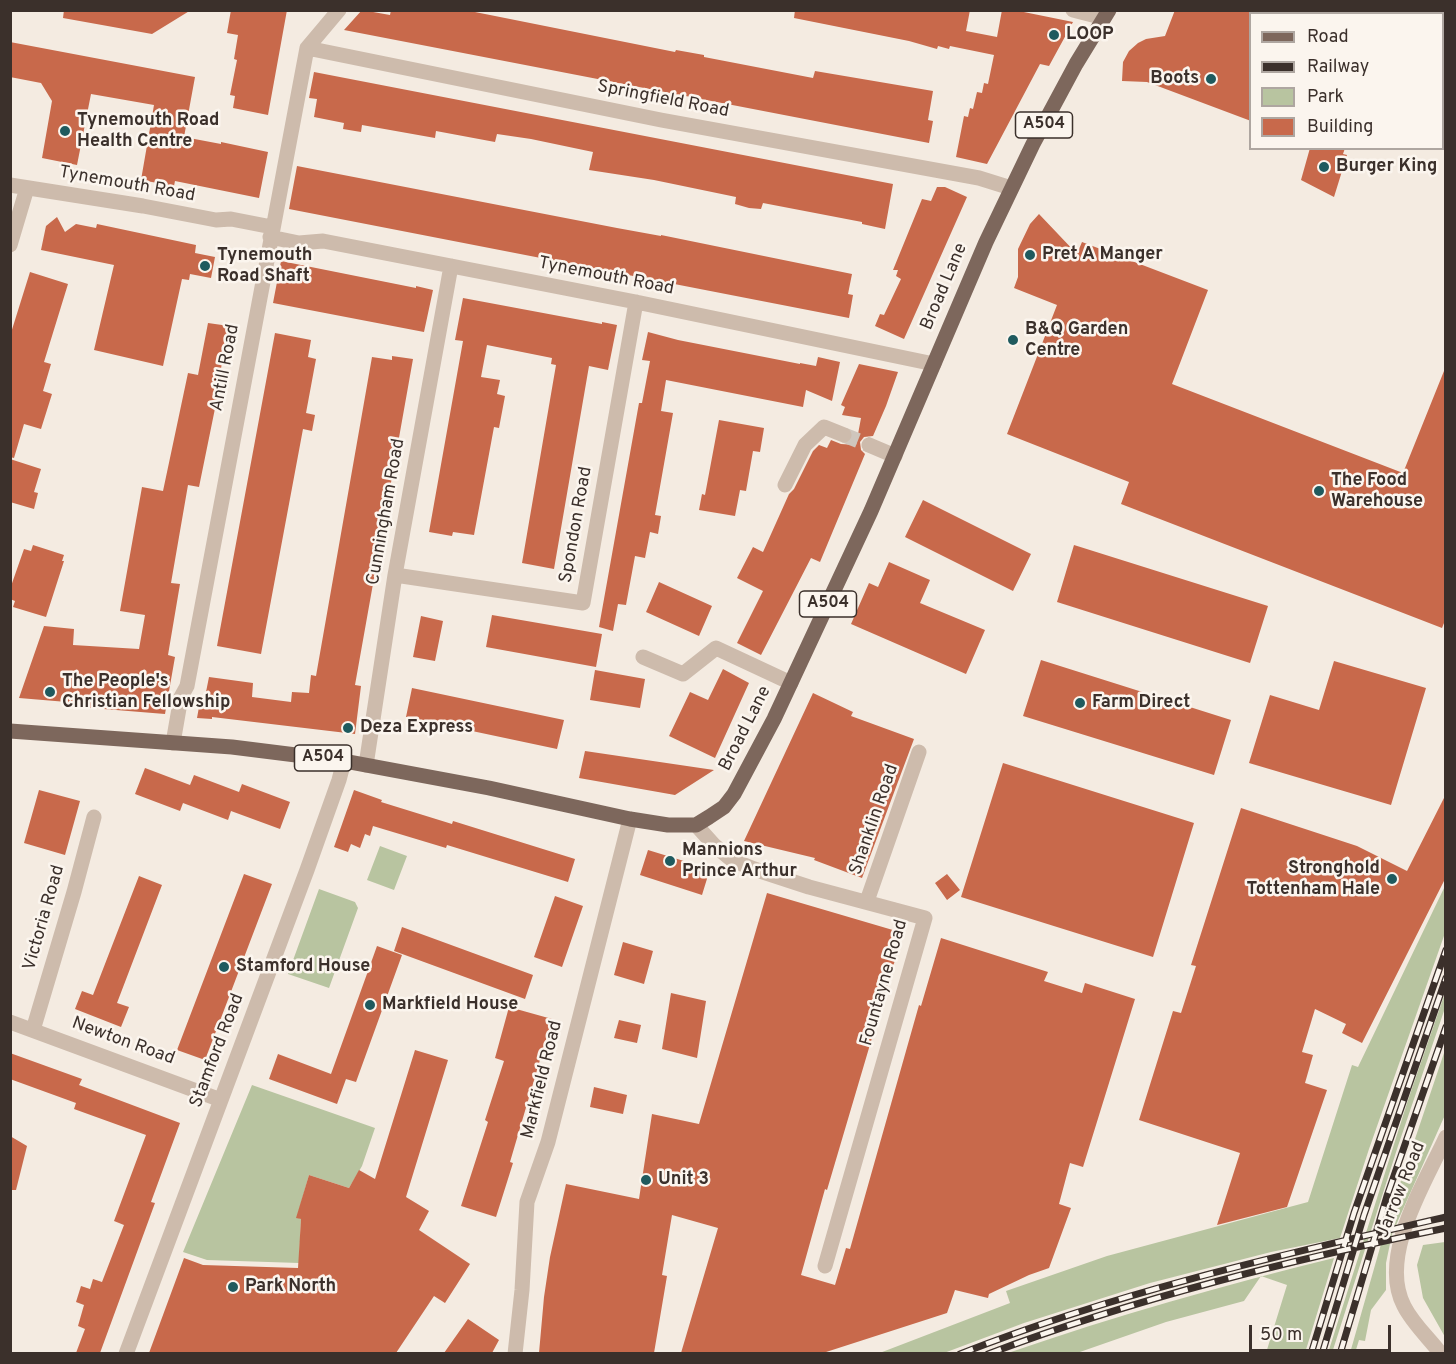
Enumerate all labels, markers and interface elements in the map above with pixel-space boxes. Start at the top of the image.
legend [1249,12,1444,150]
place label: LOOP [1066,24,1114,46]
text: Road [1307,26,1349,49]
marker: LOOP [1047,28,1061,42]
text: Railway [1307,56,1369,79]
place label: Boots [1150,68,1199,90]
marker: Boots [1204,72,1218,86]
street label: Springfield Road [595,77,731,123]
text: Park [1307,86,1344,109]
place label: Tynemouth Road Health Centre [77,110,219,152]
road number: A504 [1016,112,1072,138]
text: Building [1307,116,1373,139]
marker: Tynemouth Road Health Centre [58,124,72,138]
place label: Burger King [1336,156,1437,178]
marker: Burger King [1317,160,1331,174]
street label: Tynemouth Road [57,162,197,208]
street label: Broad Lane [917,240,973,334]
place label: Pret A Manger [1042,244,1163,266]
place label: Tynemouth Road Shaft [217,245,312,288]
marker: Pret A Manger [1023,248,1037,262]
street label: Tynemouth Road [536,253,676,301]
marker: Tynemouth Road Shaft [198,259,212,273]
place label: B&Q Garden Centre [1025,319,1128,362]
street label: Antill Road [207,323,245,413]
marker: B&Q Garden Centre [1006,333,1020,347]
street label: Cunningham Road [363,437,411,587]
street label: Spondon Road [556,465,598,585]
place label: The Food Warehouse [1331,470,1423,512]
marker: The Food Warehouse [1312,484,1326,498]
road number: A504 [800,591,856,617]
place label: The People's Christian Fellowship [62,671,230,714]
street label: Broad Lane [715,683,777,775]
marker: The People's Christian Fellowship [43,685,57,699]
place label: Farm Direct [1092,692,1190,714]
marker: Farm Direct [1073,696,1087,710]
place label: Deza Express [360,717,473,739]
marker: Deza Express [341,721,355,735]
road number: A504 [294,745,352,771]
street label: Shanklin Road [846,762,904,878]
place label: Mannions Prince Arthur [682,840,797,882]
marker: Mannions Prince Arthur [663,854,677,868]
place label: Stronghold Tottenham Hale [1246,858,1380,900]
street label: Victoria Road [20,863,70,973]
marker: Stronghold Tottenham Hale [1385,872,1399,886]
street label: Fountayne Road [857,917,913,1049]
place label: Stamford House [236,956,370,978]
marker: Stamford House [217,960,231,974]
street label: Stamford Road [186,991,250,1111]
place label: Markfield House [382,994,518,1016]
marker: Markfield House [363,998,377,1012]
street label: Newton Road [69,1013,177,1071]
street label: Markfield Road [518,1019,568,1141]
street label: Jarrow Road [1373,1139,1431,1241]
place label: Unit 3 [658,1169,709,1191]
marker: Unit 3 [639,1173,653,1187]
place label: Park North [245,1276,336,1298]
marker: Park North [226,1280,240,1294]
scale bar [1252,1313,1394,1351]
text: 50 m [1260,1324,1302,1347]

